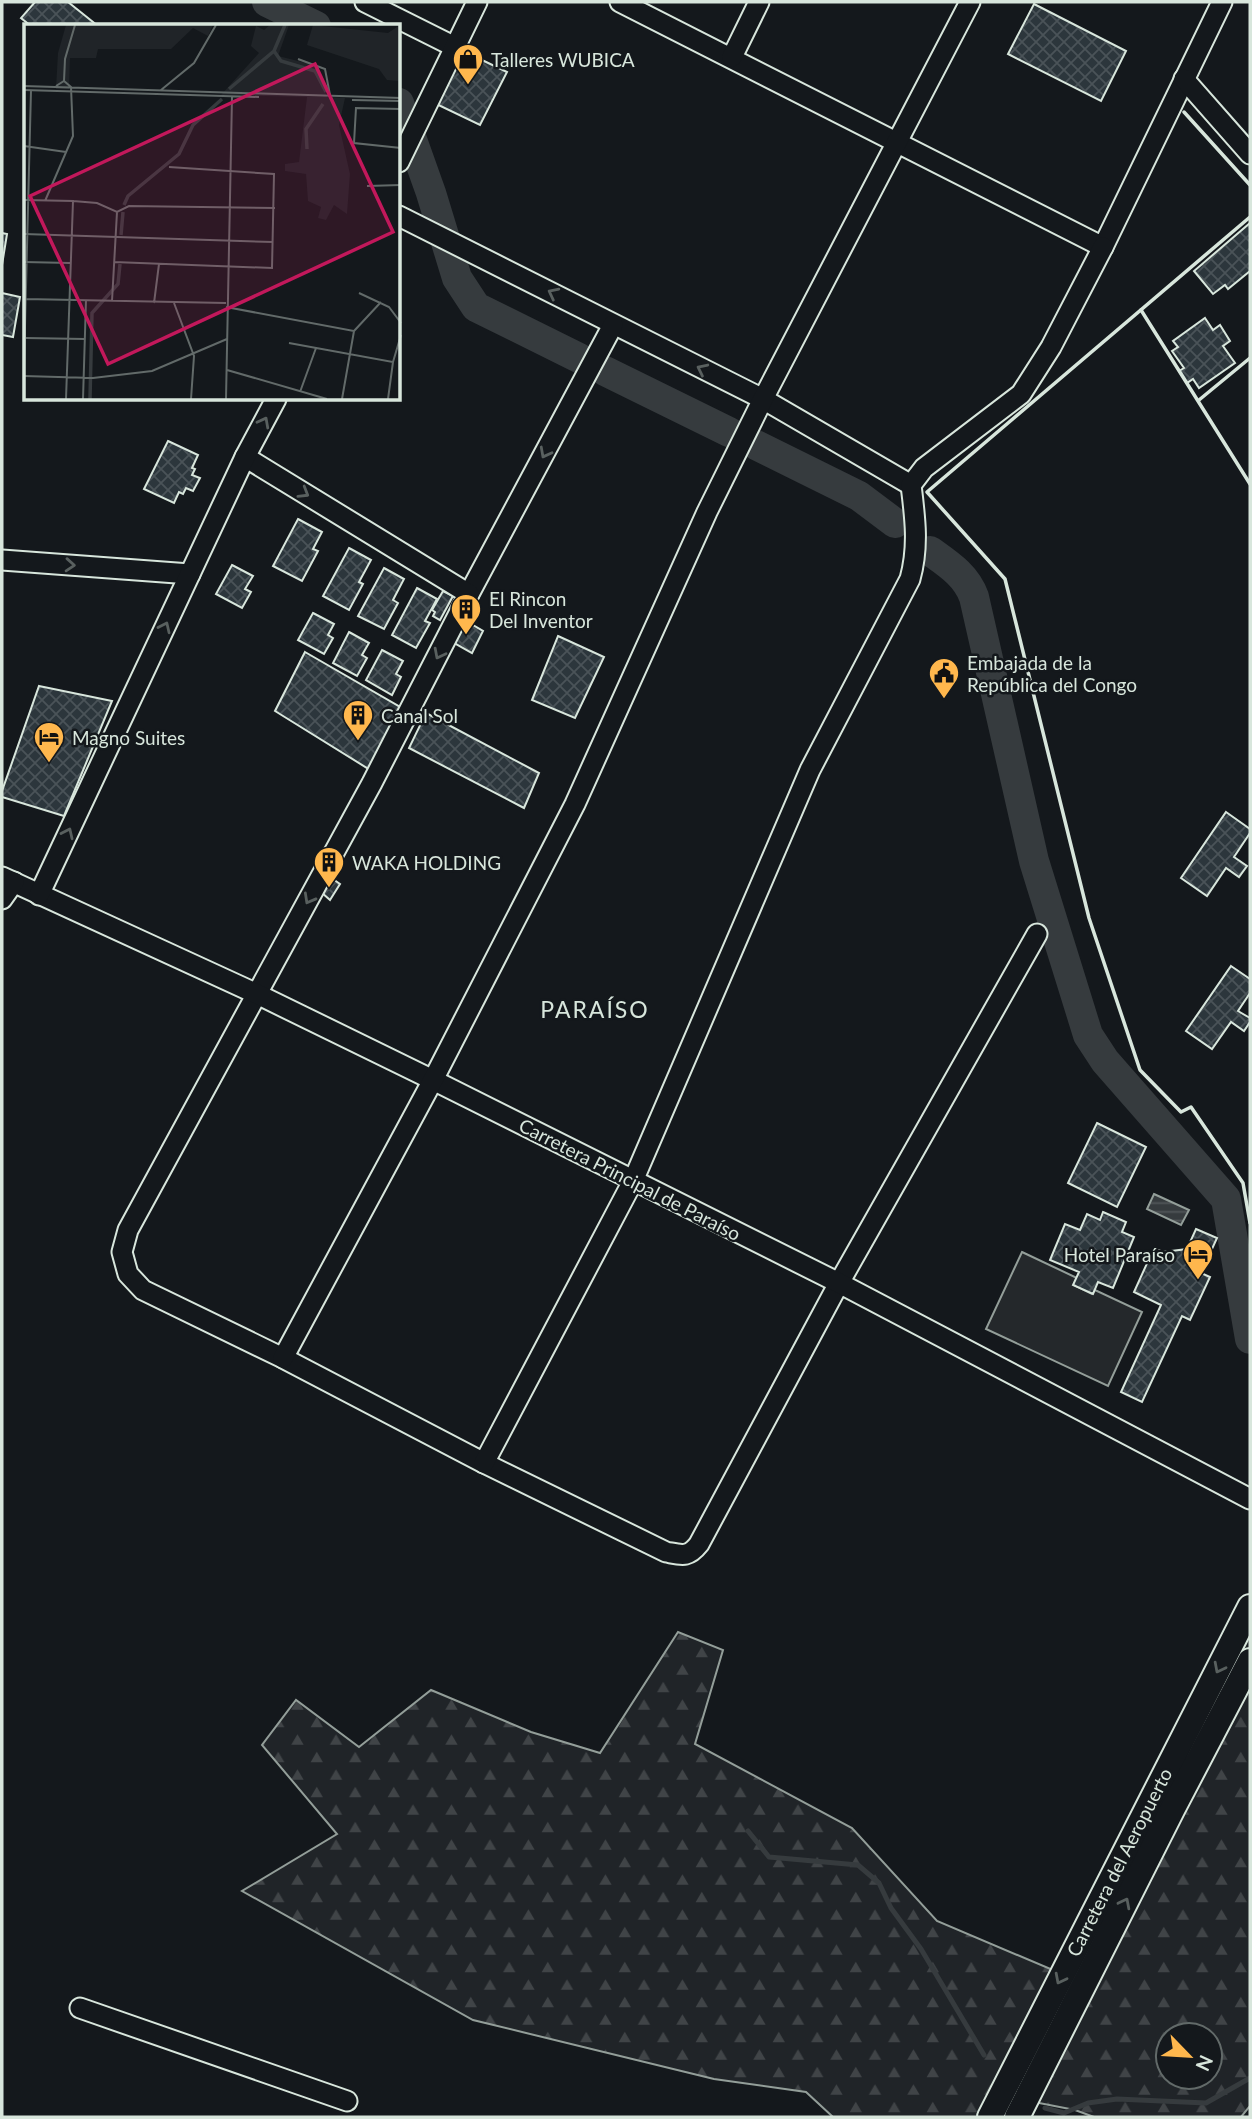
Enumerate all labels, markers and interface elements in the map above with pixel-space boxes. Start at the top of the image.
inset map [24,24,401,401]
shop icon: Talleres WUBICA [451,42,485,86]
place label: Talleres WUBICA [491,48,635,71]
one-way arrow [548,288,560,302]
one-way arrow [697,363,709,377]
one-way arrow [255,417,269,429]
one-way arrow [539,446,553,458]
one-way arrow [296,484,309,497]
one-way arrow [65,557,76,572]
place label: El Rincon Del Inventor [489,587,593,632]
building icon: El Rincon Del Inventor [449,592,483,636]
one-way arrow [157,622,171,634]
one-way arrow [433,647,447,659]
place label: Embajada de la República del Congo [967,651,1137,696]
public building icon: Embajada de la República del Congo [927,656,961,700]
building icon: Canal Sol [341,698,375,742]
place label: Canal Sol [381,704,458,727]
hotel icon: Magno Suites [32,720,66,764]
place label: Magno Suites [72,726,185,749]
one-way arrow [60,828,74,840]
building icon: WAKA HOLDING [312,845,346,889]
place label: WAKA HOLDING [352,851,501,874]
one-way arrow [304,891,317,904]
district label: PARAÍSO [540,995,650,1023]
street label: Carretera Principal de Paraíso [515,1113,745,1245]
hotel icon: Hotel Paraíso [1181,1237,1215,1281]
place label: Hotel Paraíso [1064,1243,1175,1266]
one-way arrow [1213,1661,1227,1673]
street label: Carretera del Aeropuerto [1061,1764,1177,1960]
one-way arrow [1117,1898,1131,1910]
one-way arrow [1054,1972,1068,1985]
north arrow [1154,2021,1224,2091]
text: N [1191,2052,1218,2075]

